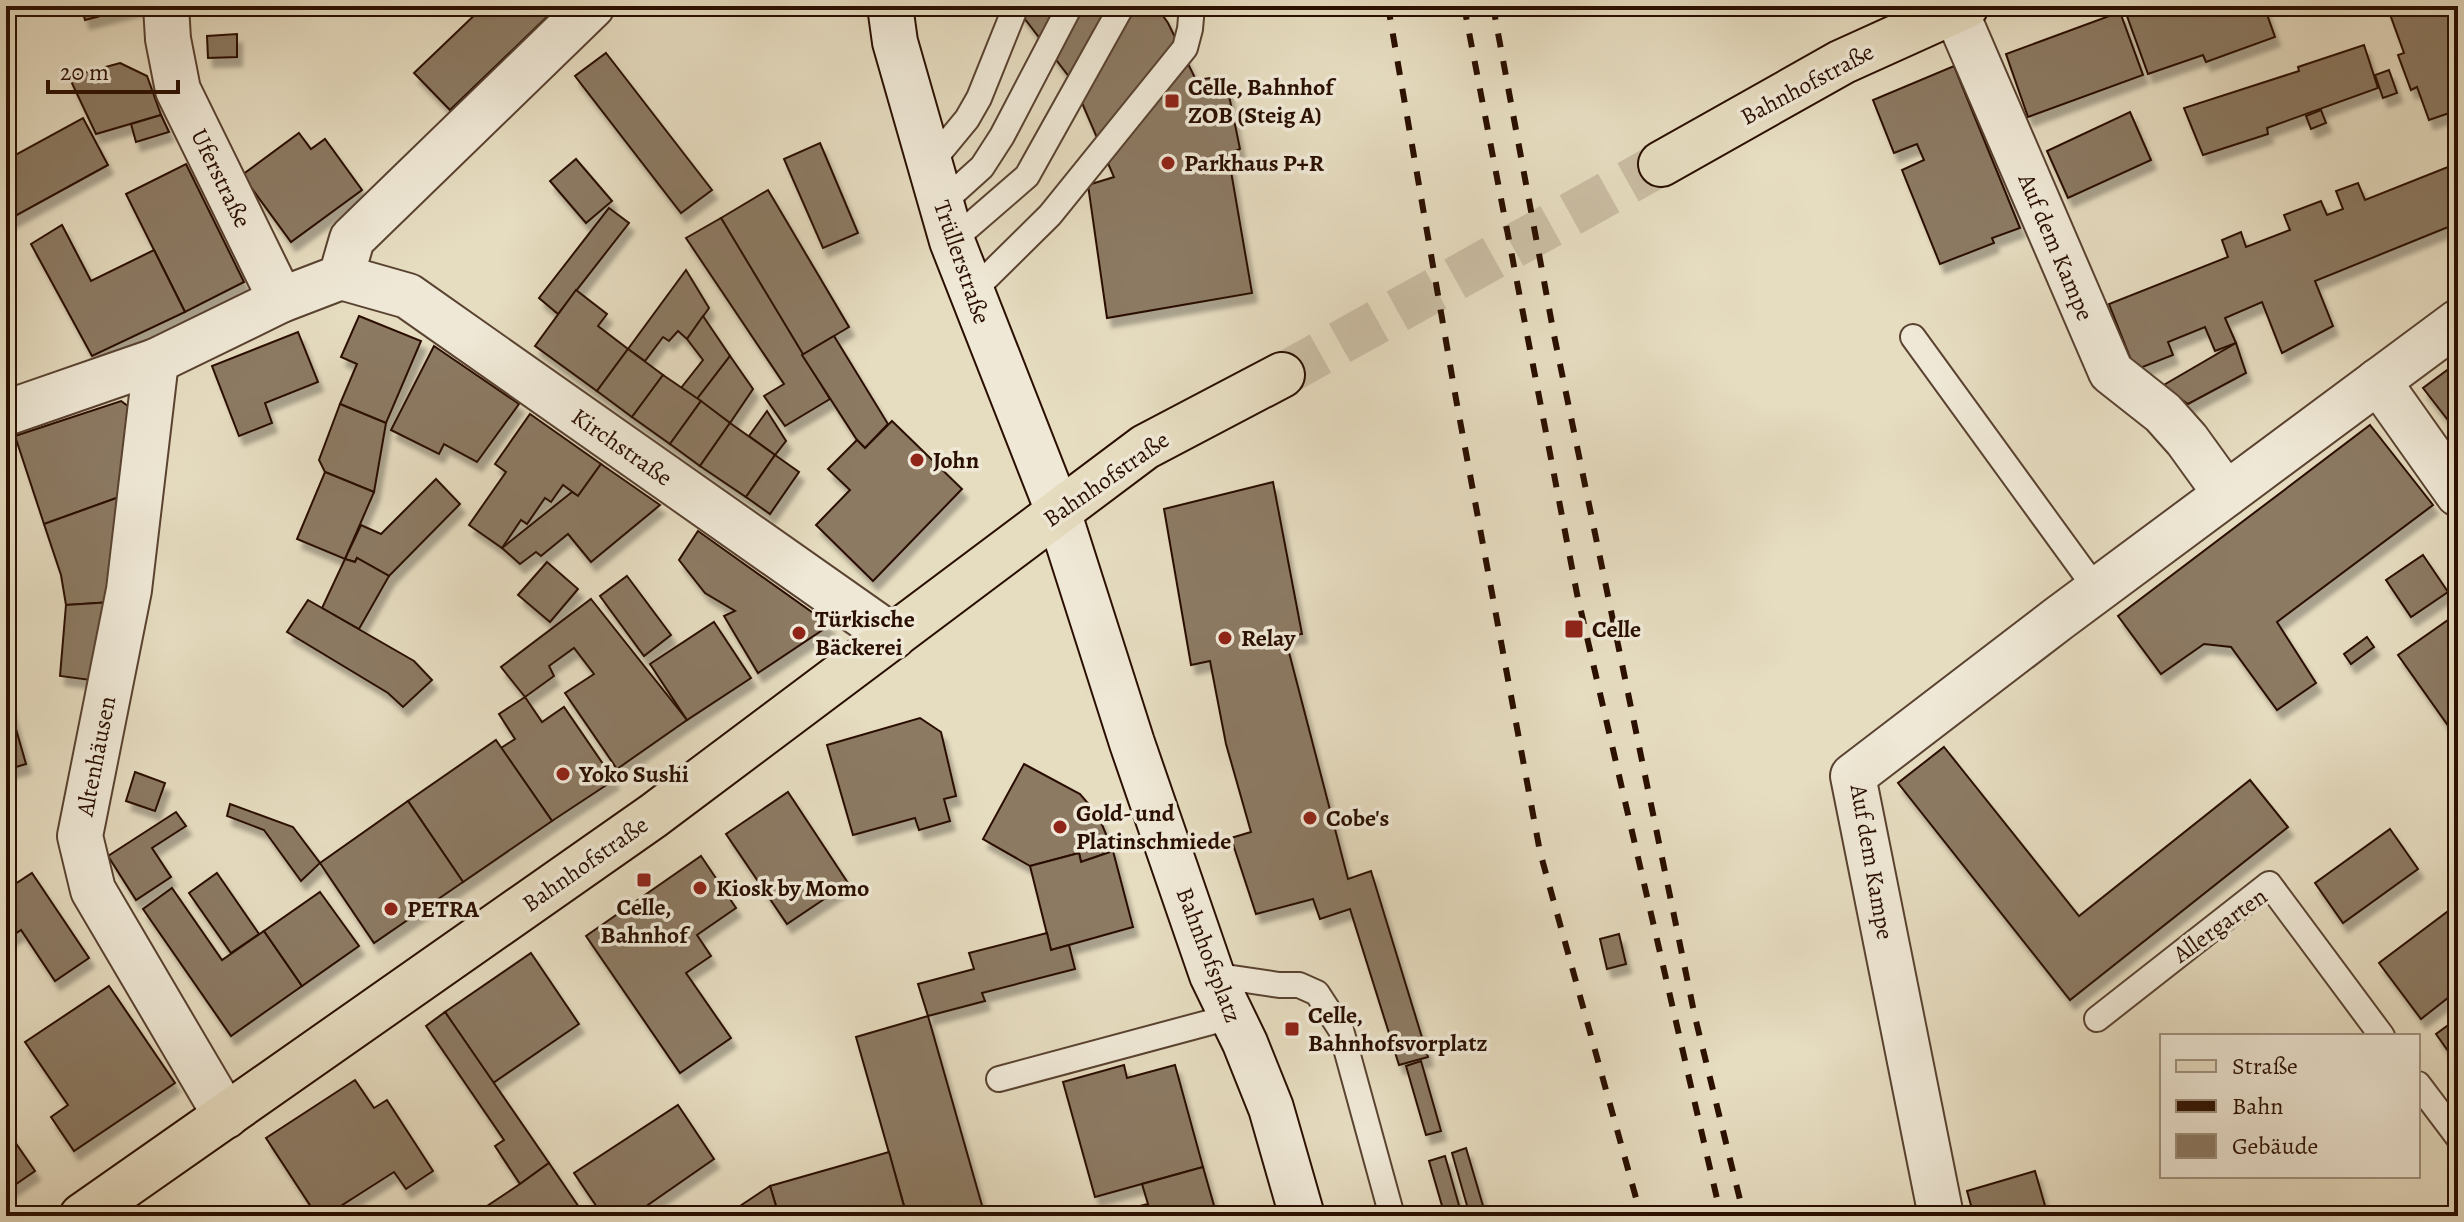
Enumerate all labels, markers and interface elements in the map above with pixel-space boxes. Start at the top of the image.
street label: Bahnhofstraße [1735,35,1879,133]
scale bar [48,44,178,94]
text: 20 m [60,56,109,88]
place label: Celle, Bahnhof ZOB (Steig A) [1188,71,1337,131]
marker: Celle, Bahnhof ZOB (Steig A) [1163,92,1181,110]
street label: Uferstraße [183,123,259,233]
place label: Parkhaus P+R [1184,147,1325,179]
marker: Parkhaus P+R [1159,154,1177,172]
street label: Auf dem Kampe [2010,168,2101,325]
street label: Trüllerstraße [926,196,998,328]
street label: Kirchstraße [565,401,679,493]
street label: Bahnhofstraße [1037,424,1175,534]
place label: John [933,444,980,476]
marker: John [908,451,926,469]
place label: Türkische Bäckerei [815,603,915,663]
place label: Celle [1592,613,1641,645]
marker: Celle [1563,618,1585,640]
place label: Relay [1241,622,1296,654]
marker: Türkische Bäckerei [790,624,808,642]
marker: Relay [1216,629,1234,647]
street label: Altenhäusen [68,693,123,820]
place label: Yoko Sushi [578,758,689,790]
marker: Yoko Sushi [554,765,572,783]
street label: Auf dem Kampe [1842,781,1901,942]
place label: Gold- und Platinschmiede [1076,797,1231,857]
place label: Cobe's [1326,802,1389,834]
street label: Bahnhofstraße [516,809,654,919]
marker: Cobe's [1301,809,1319,827]
marker: Gold- und Platinschmiede [1051,818,1069,836]
marker: Celle, Bahnhof [635,871,653,889]
place label: Kiosk by Momo [716,872,869,904]
marker: Kiosk by Momo [691,879,709,897]
street label: Allergarten [2166,880,2274,971]
street label: Bahnhofsplatz [1169,883,1249,1027]
place label: Celle, Bahnhof [601,891,691,951]
place label: PETRA [407,893,480,925]
marker: PETRA [382,900,400,918]
place label: Celle, Bahnhofsvorplatz [1308,999,1487,1059]
marker: Celle, Bahnhofsvorplatz [1283,1020,1301,1038]
legend [2160,1034,2420,1178]
text: Straße [2232,1050,2298,1082]
text: Bahn [2232,1090,2283,1122]
text: Gebäude [2232,1130,2318,1162]

